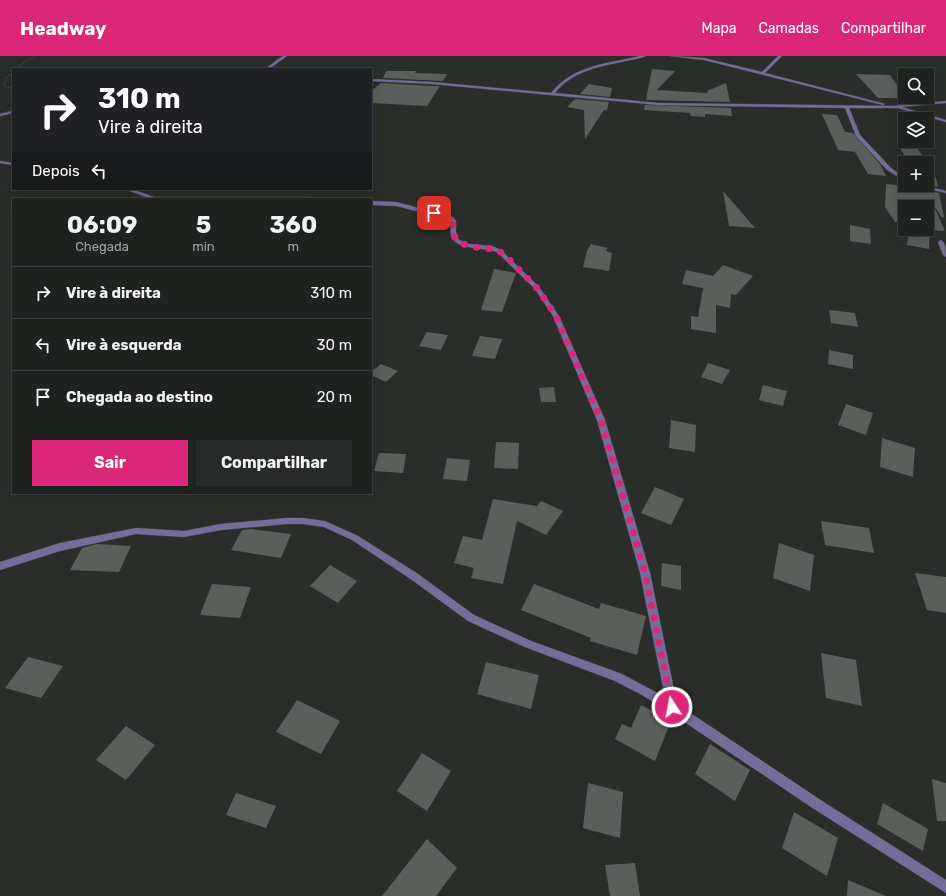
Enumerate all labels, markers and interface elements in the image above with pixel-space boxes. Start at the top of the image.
text: Headway [20,17,106,40]
text: Mapa [702,20,737,37]
text: Camadas [759,20,819,37]
text: Compartilhar [841,20,926,37]
map controls [898,68,934,236]
button: search [898,68,934,104]
text: 310 m [98,82,181,115]
icon: right [32,84,84,136]
button: layers [898,112,934,148]
text: Vire à direita [98,116,203,138]
button: + [898,156,934,192]
icon: left [88,160,110,182]
text: Depois [32,162,80,180]
pin [417,196,451,230]
button: − [898,200,934,236]
icon: arrive [423,202,445,224]
text: 06:09 [67,211,137,239]
text: 5 [196,211,211,239]
text: 360 [269,211,317,239]
text: Chegada [75,239,129,254]
text: min [192,239,215,254]
text: m [288,239,299,254]
icon: right [32,282,54,304]
text: Vire à direita [66,284,161,302]
text: 310 m [310,284,352,302]
icon: left [32,334,54,356]
text: Vire à esquerda [66,336,182,354]
text: 30 m [316,336,352,354]
icon: arrive [32,386,54,408]
text: Chegada ao destino [66,388,213,406]
text: 20 m [317,388,352,406]
button: Sair [32,440,188,486]
button: Compartilhar [196,440,352,486]
position arrow [651,686,693,728]

